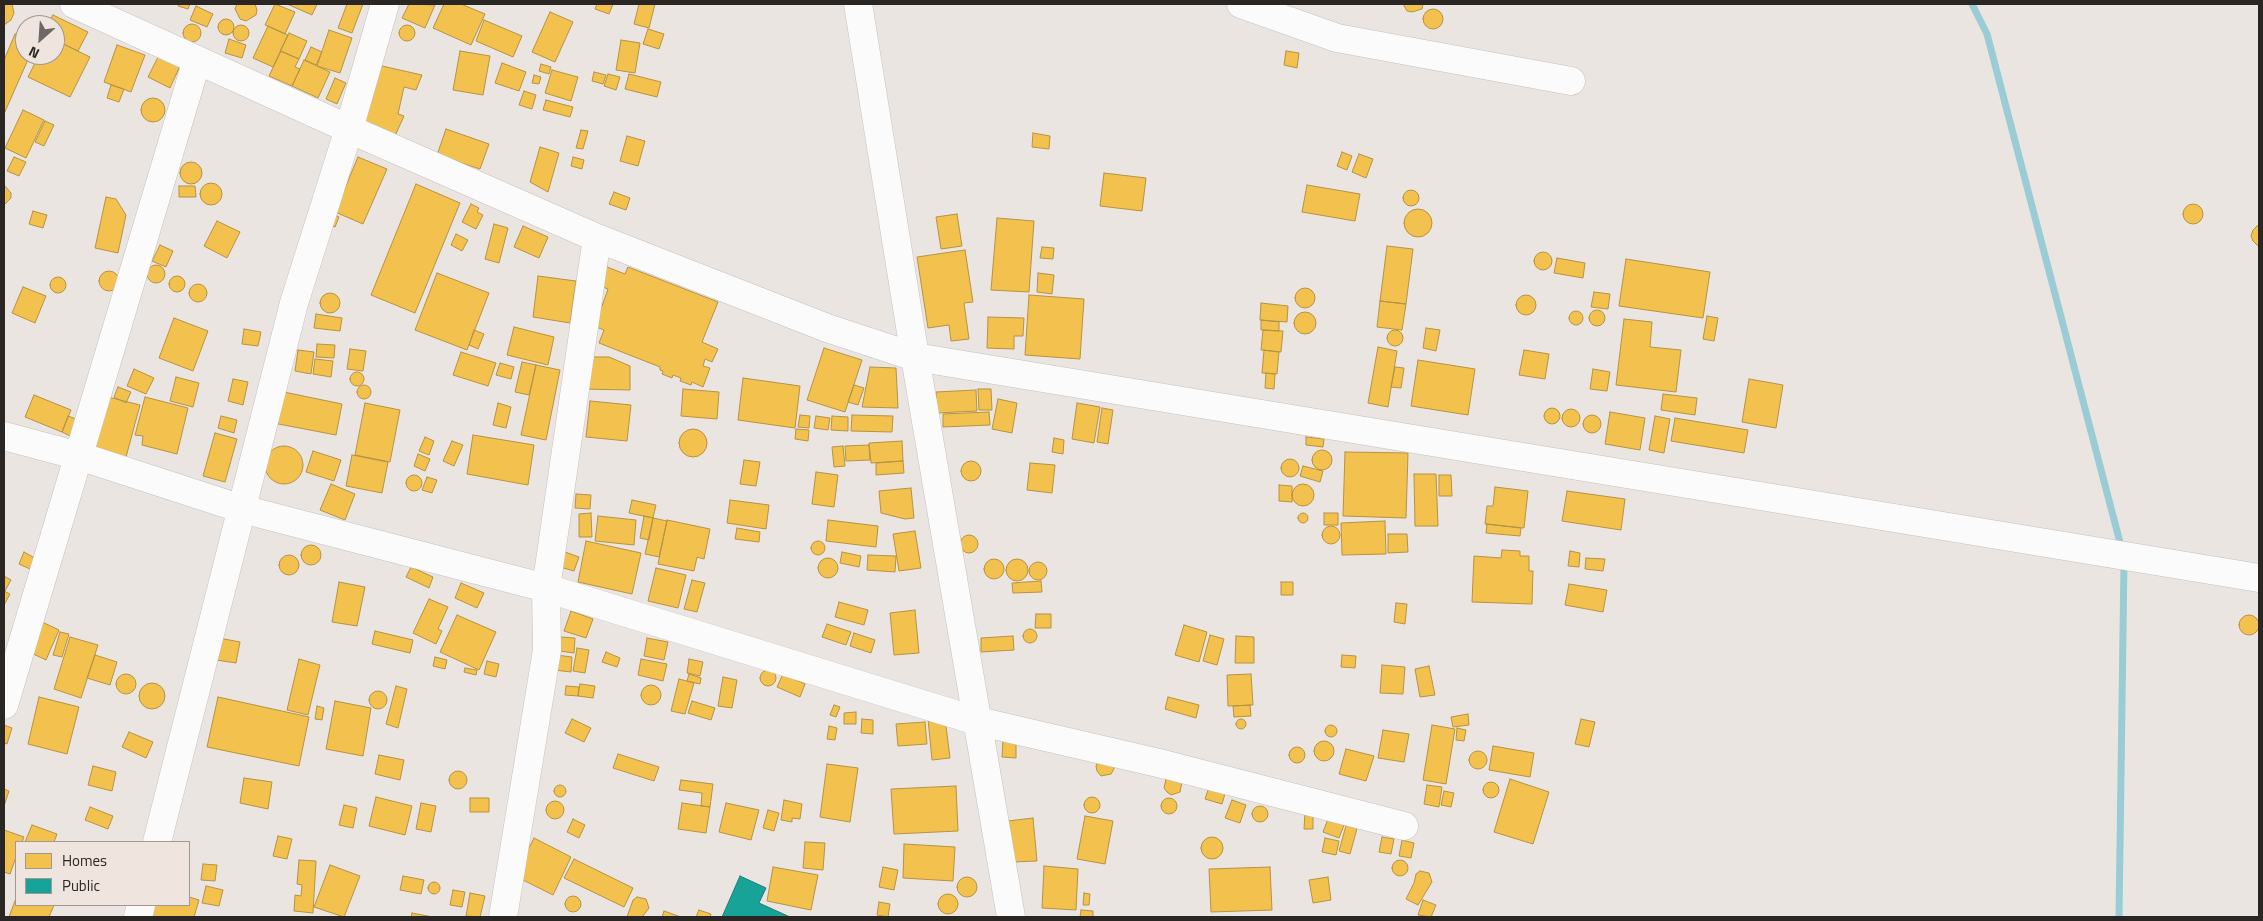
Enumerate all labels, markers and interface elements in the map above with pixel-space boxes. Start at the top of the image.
north arrow [15,15,65,65]
text: N [25,41,43,65]
legend [15,841,190,906]
text: Homes [62,849,107,872]
text: Public [62,874,100,897]

